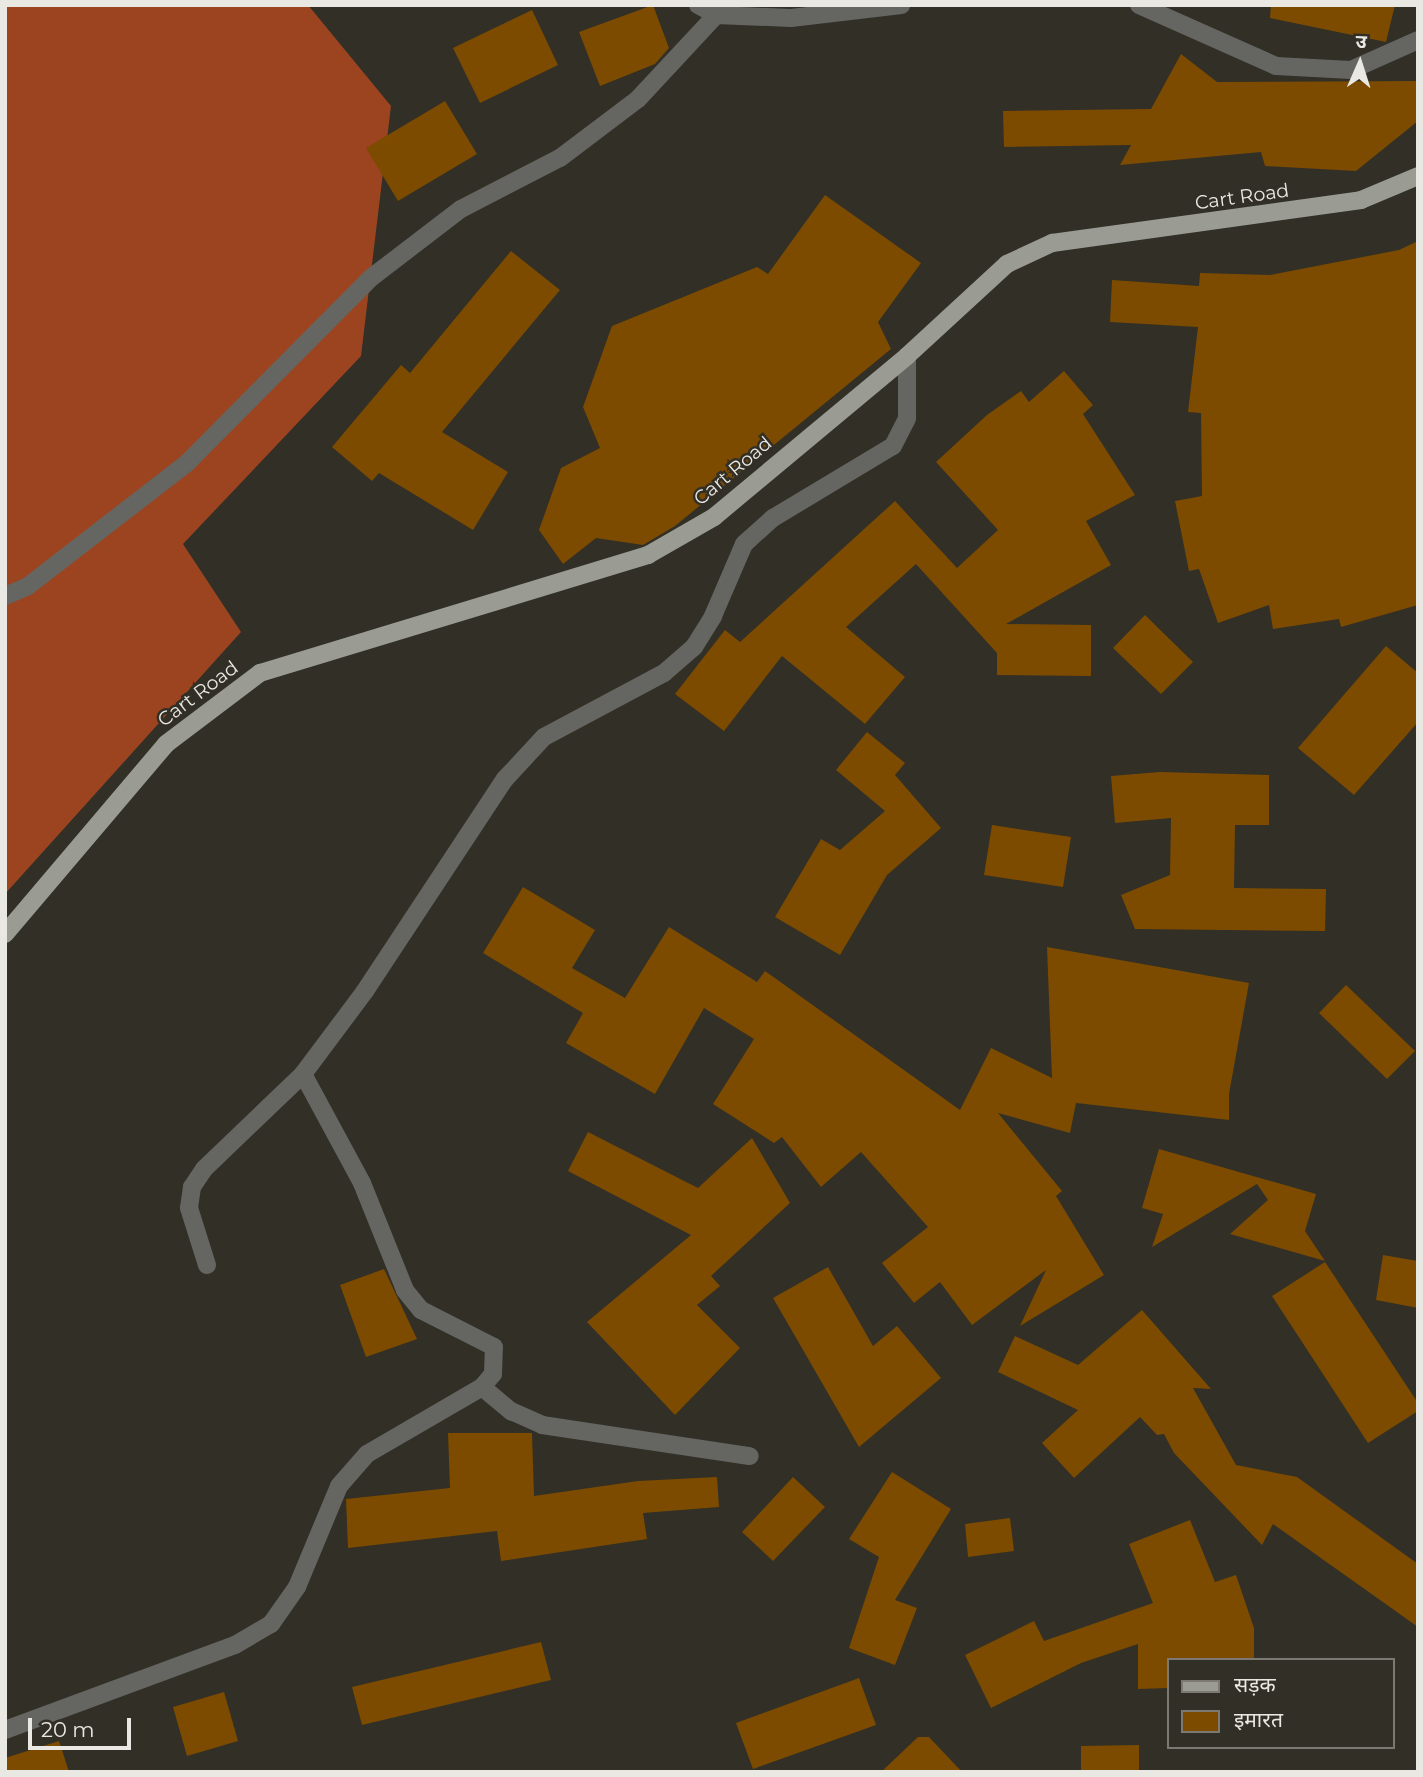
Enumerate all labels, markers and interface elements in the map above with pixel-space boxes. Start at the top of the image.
north arrow [1325,28,1395,98]
text: उ [1355,30,1367,53]
street label: Cart Road [1193,179,1291,215]
street label: Cart Road [689,432,777,510]
street label: Cart Road [153,656,243,732]
legend [1168,1658,1395,1749]
text: सड़क [1234,1672,1276,1697]
scale bar [32,1704,135,1748]
text: इमारत [1234,1707,1283,1732]
text: 20 m [41,1717,95,1742]

